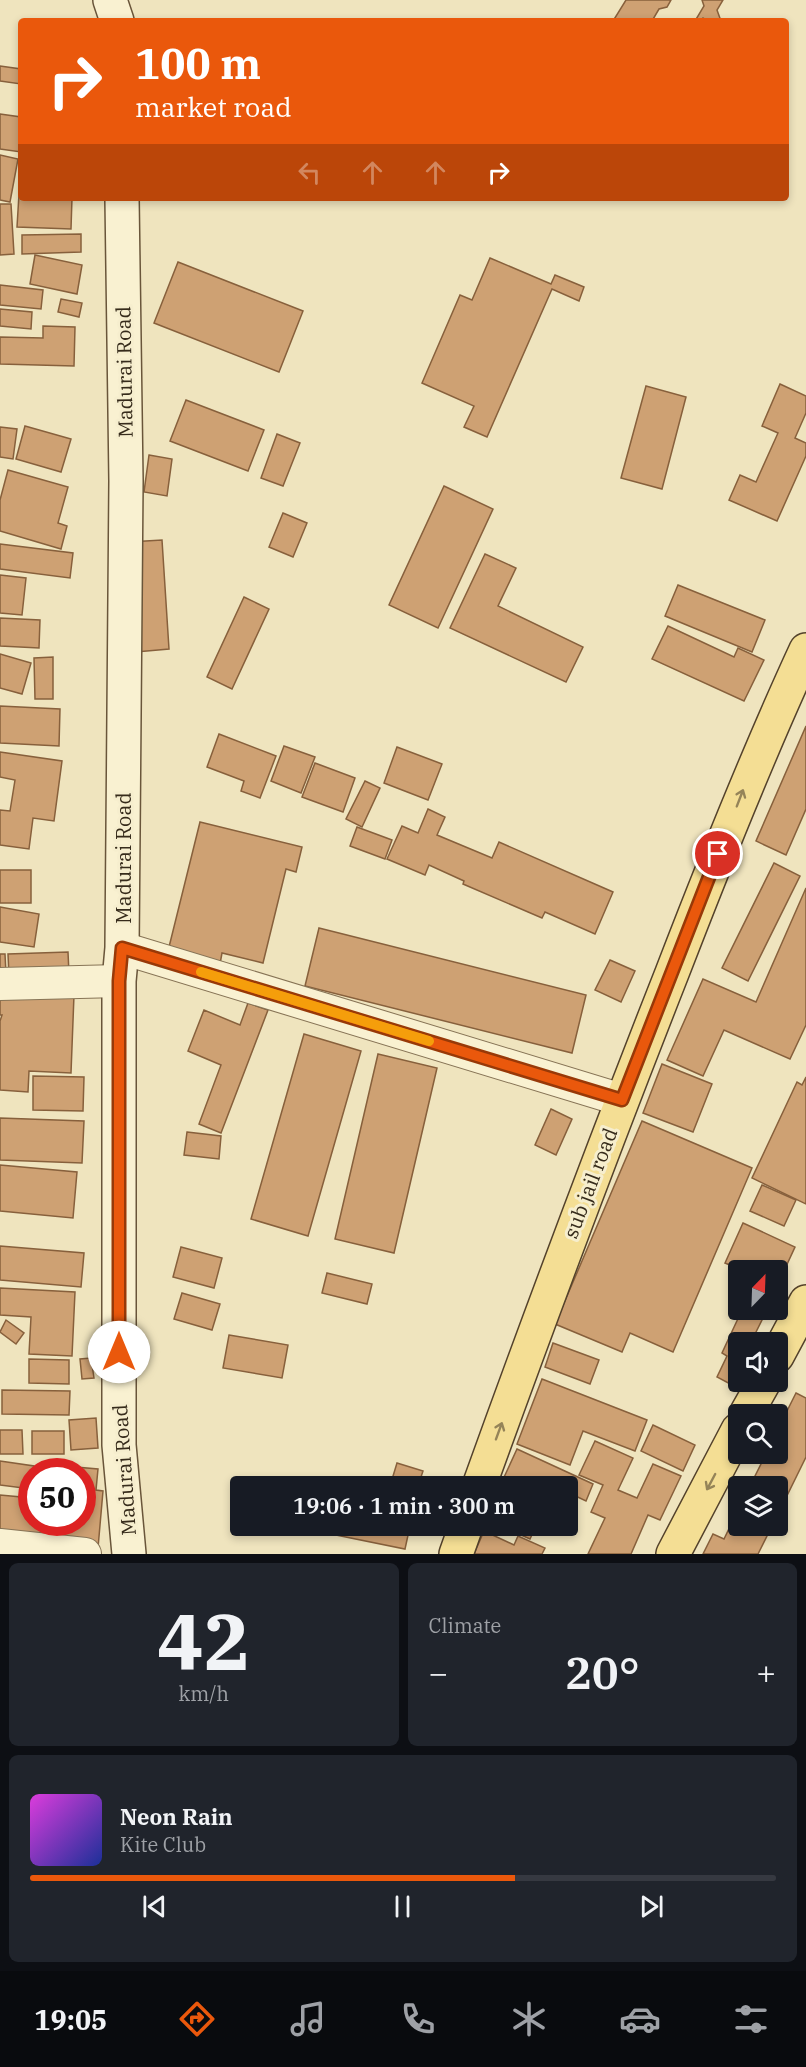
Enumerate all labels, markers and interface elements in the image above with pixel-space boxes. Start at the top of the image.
text: 100 m [135,36,261,91]
icon: right [36,42,114,120]
text: market road [135,89,292,124]
icon: left [293,156,326,189]
icon: ahead [356,156,389,189]
icon: ahead [419,156,452,189]
icon: right [482,156,515,189]
street label: Madurai Road [109,306,139,438]
one-way arrow [736,789,747,808]
street label: Madurai Road [110,792,137,924]
pin [692,828,743,879]
icon: arrive [701,837,734,870]
street label: sub jail road [557,1124,623,1242]
north arrow [728,1260,788,1320]
map controls [728,1260,788,1536]
position arrow [87,1320,151,1384]
button: sound [728,1332,788,1392]
street label: Madurai Road [106,1404,142,1536]
button: search [728,1404,788,1464]
one-way arrow [495,1423,506,1441]
speed limit sign: 50 [18,1458,96,1536]
one-way arrow [705,1473,717,1490]
button: layers [728,1476,788,1536]
text: 19:06 · 1 min · 300 m [293,1491,515,1520]
text: 42 [157,1590,251,1691]
text: Climate [429,1612,501,1639]
text: 20° [565,1643,640,1701]
text: − [429,1651,448,1694]
text: + [756,1651,776,1694]
text: km/h [178,1680,229,1707]
text: Neon Rain [120,1802,233,1831]
text: Kite Club [120,1831,206,1858]
icon: previous [138,1890,171,1923]
icon: pause [386,1890,419,1923]
icon: next [635,1890,668,1923]
icon: directions [176,1998,218,2040]
icon: music [287,1998,329,2040]
icon: phone [397,1998,439,2040]
icon: climate [508,1998,550,2040]
icon: car [619,1998,661,2040]
icon: filters [730,1998,772,2040]
text: 19:05 [34,2002,107,2037]

